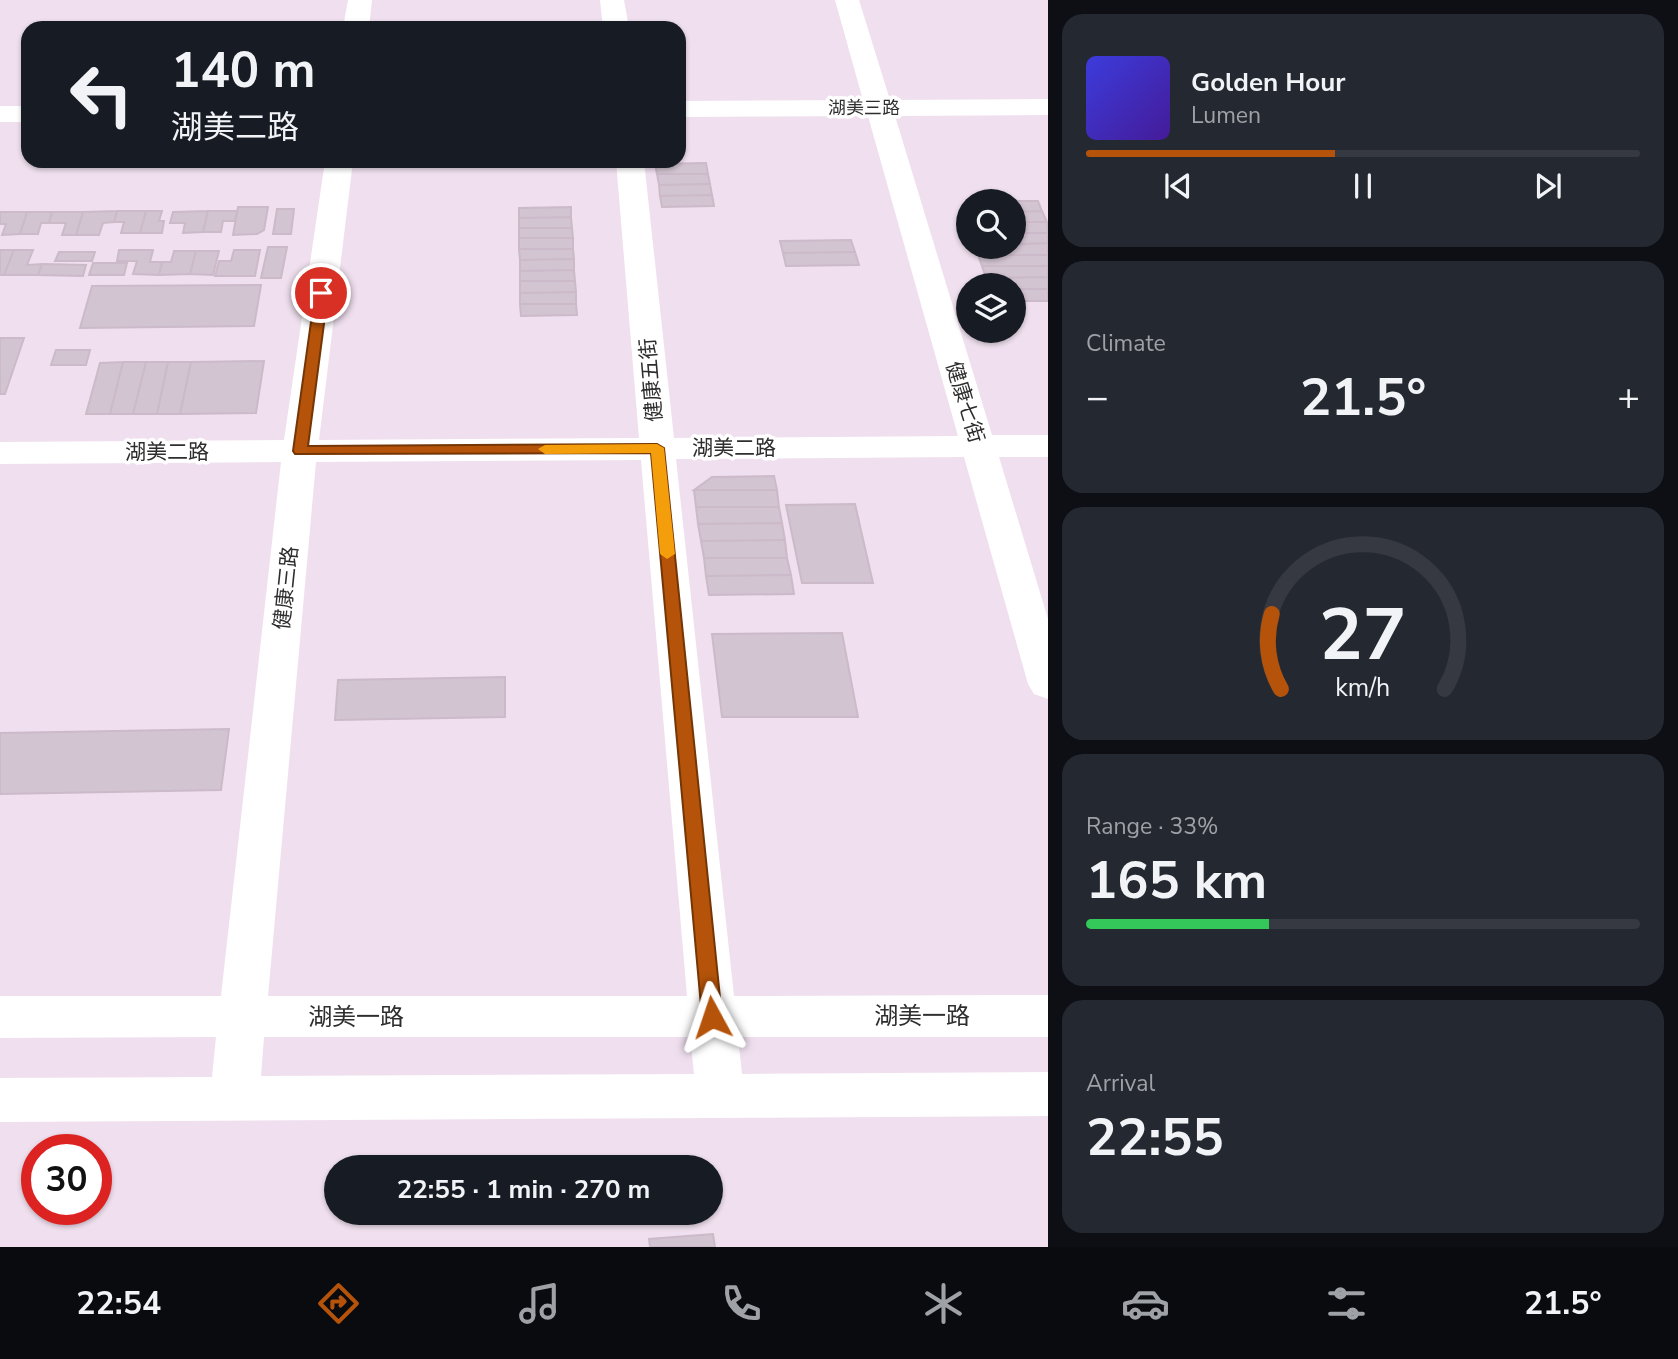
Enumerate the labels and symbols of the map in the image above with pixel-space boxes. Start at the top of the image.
street label: 湖美三路 [828,96,900,120]
pin [291,263,351,323]
street label: 健康五街 [633,337,669,423]
street label: 健康七街 [939,358,991,446]
street label: 湖美二路 [692,434,776,462]
street label: 湖美二路 [125,438,209,466]
street label: 健康三路 [268,545,304,631]
position arrow [675,980,749,1054]
street label: 湖美一路 [874,1000,970,1032]
street label: 湖美一路 [308,1001,404,1033]
speed limit sign: 30 [21,1134,112,1225]

